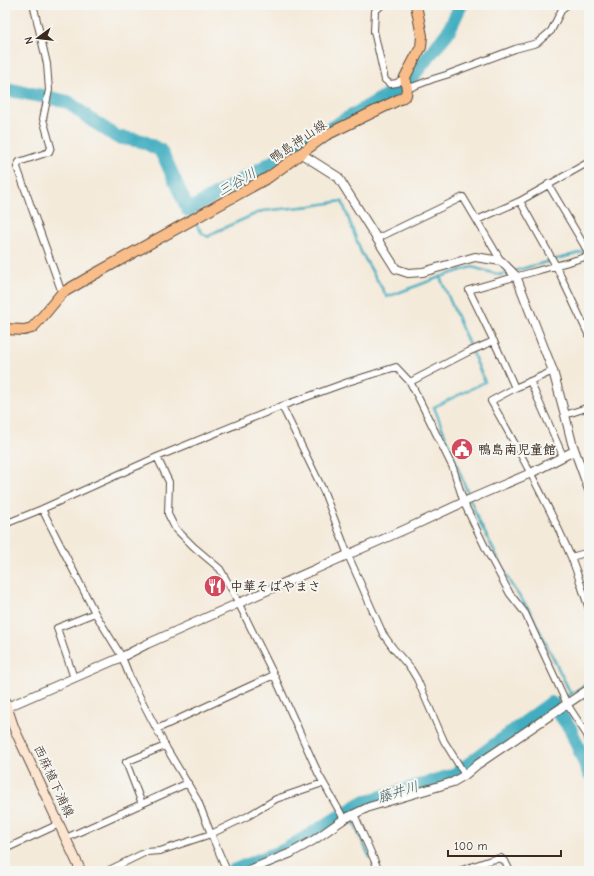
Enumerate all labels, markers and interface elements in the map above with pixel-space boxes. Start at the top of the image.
north arrow [18,18,58,58]
text: N [22,35,36,46]
street label: 鴨島神山線 [267,116,330,165]
water label: 三谷川 [215,164,259,200]
public building icon: 鴨島南児童館 [449,436,475,462]
place label: 鴨島南児童館 [478,442,556,457]
restaurant icon: 中華そばやまさ [202,573,228,599]
place label: 中華そばやまさ [230,579,321,594]
street label: 西麻植下浦線 [31,742,78,820]
water label: 藤井川 [375,778,421,806]
scale bar [448,832,561,858]
text: 100 m [454,839,487,853]

